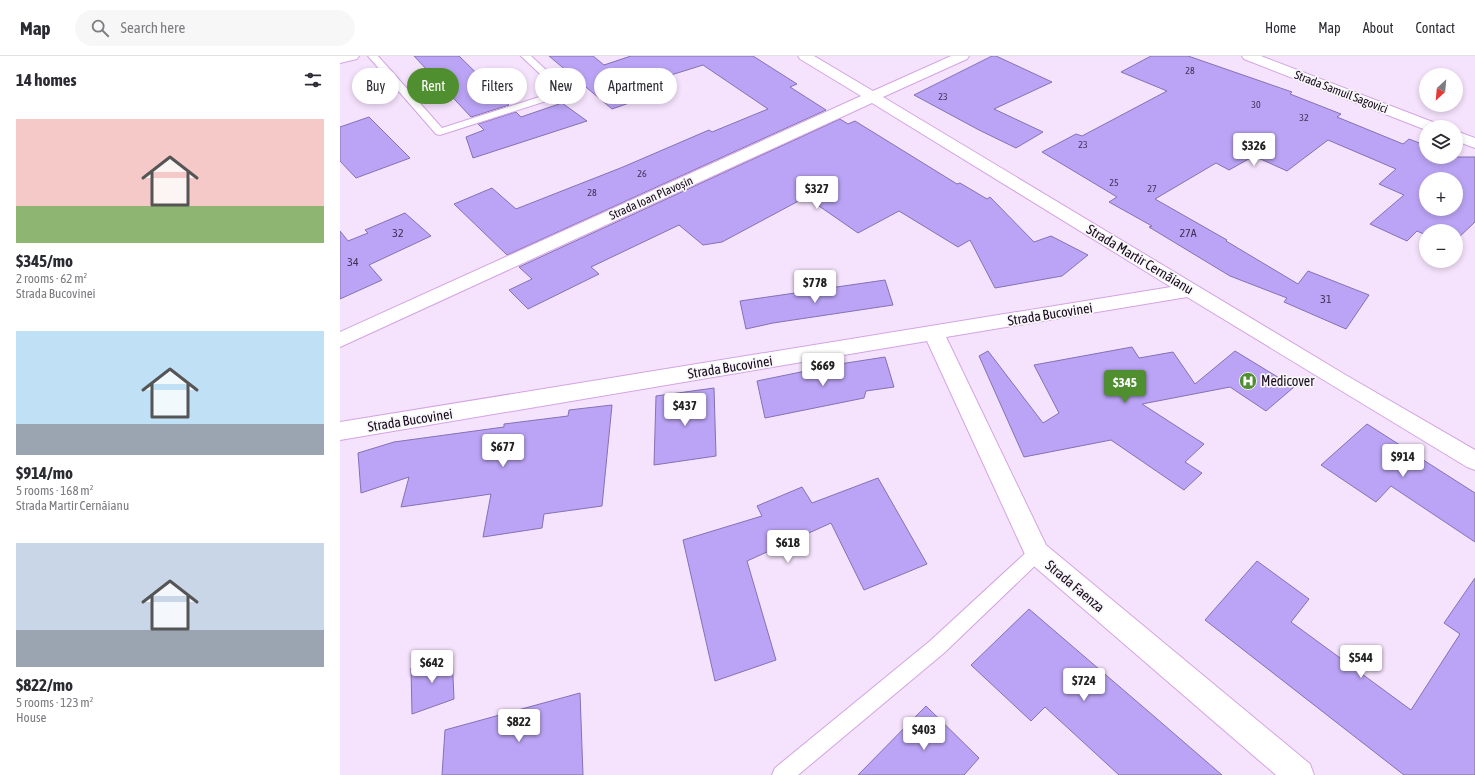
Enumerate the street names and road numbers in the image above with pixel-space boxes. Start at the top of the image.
street label: Strada Samuil Sagovici [1292,68,1390,116]
street label: Strada Ioan Plavoșin [607,173,695,223]
street label: Strada Martir Cernăianu [1084,221,1196,297]
street label: Strada Bucovinei [1006,299,1094,329]
street label: Strada Bucovinei [686,352,774,382]
street label: Strada Bucovinei [366,405,454,435]
street label: Strada Faenza [1042,557,1108,615]

